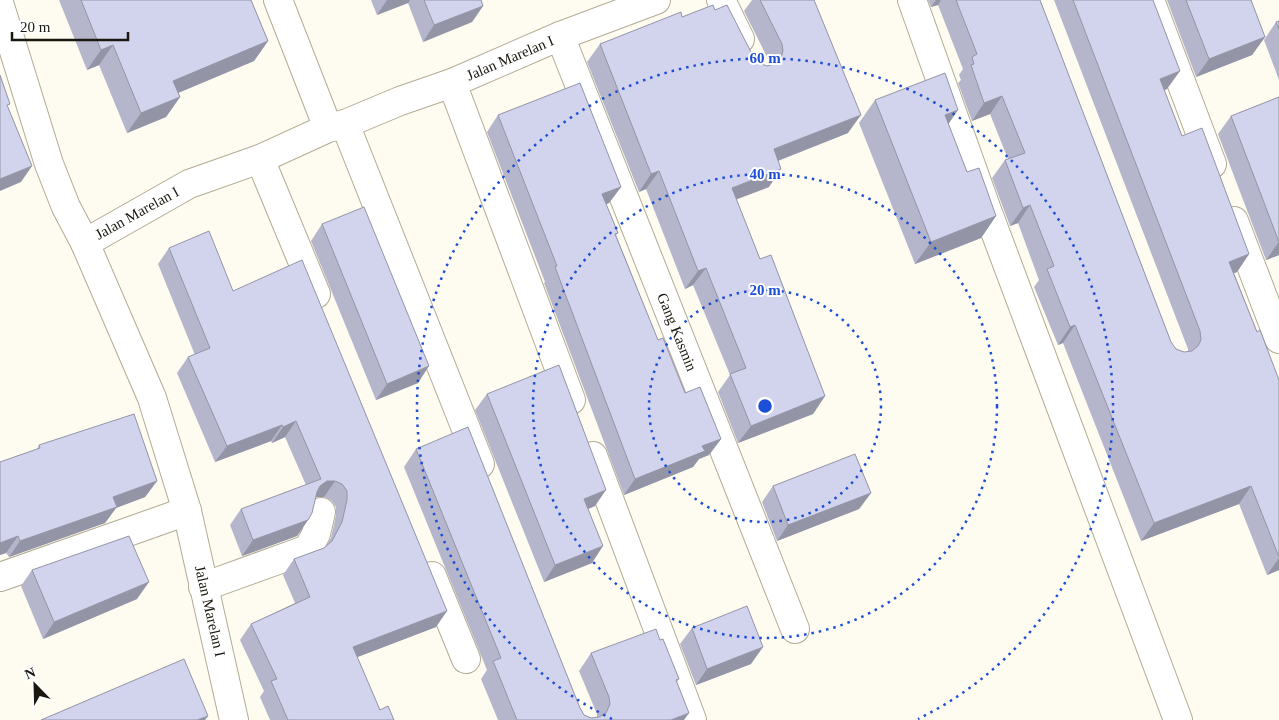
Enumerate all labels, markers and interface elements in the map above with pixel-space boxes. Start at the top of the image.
scale bar [12,10,129,42]
text: 20 m [20,19,51,35]
street label: Jalan Marelan I [464,32,556,84]
text: 60 m [749,50,781,66]
text: 40 m [749,166,781,182]
street label: Jalan Marelan I [92,183,182,243]
text: 20 m [749,282,781,298]
street label: Gang Kasmin [654,291,700,374]
centre of rings [756,397,774,415]
street label: Jalan Marelan I [192,564,228,658]
north arrow [10,660,60,710]
text: N [23,665,38,682]

